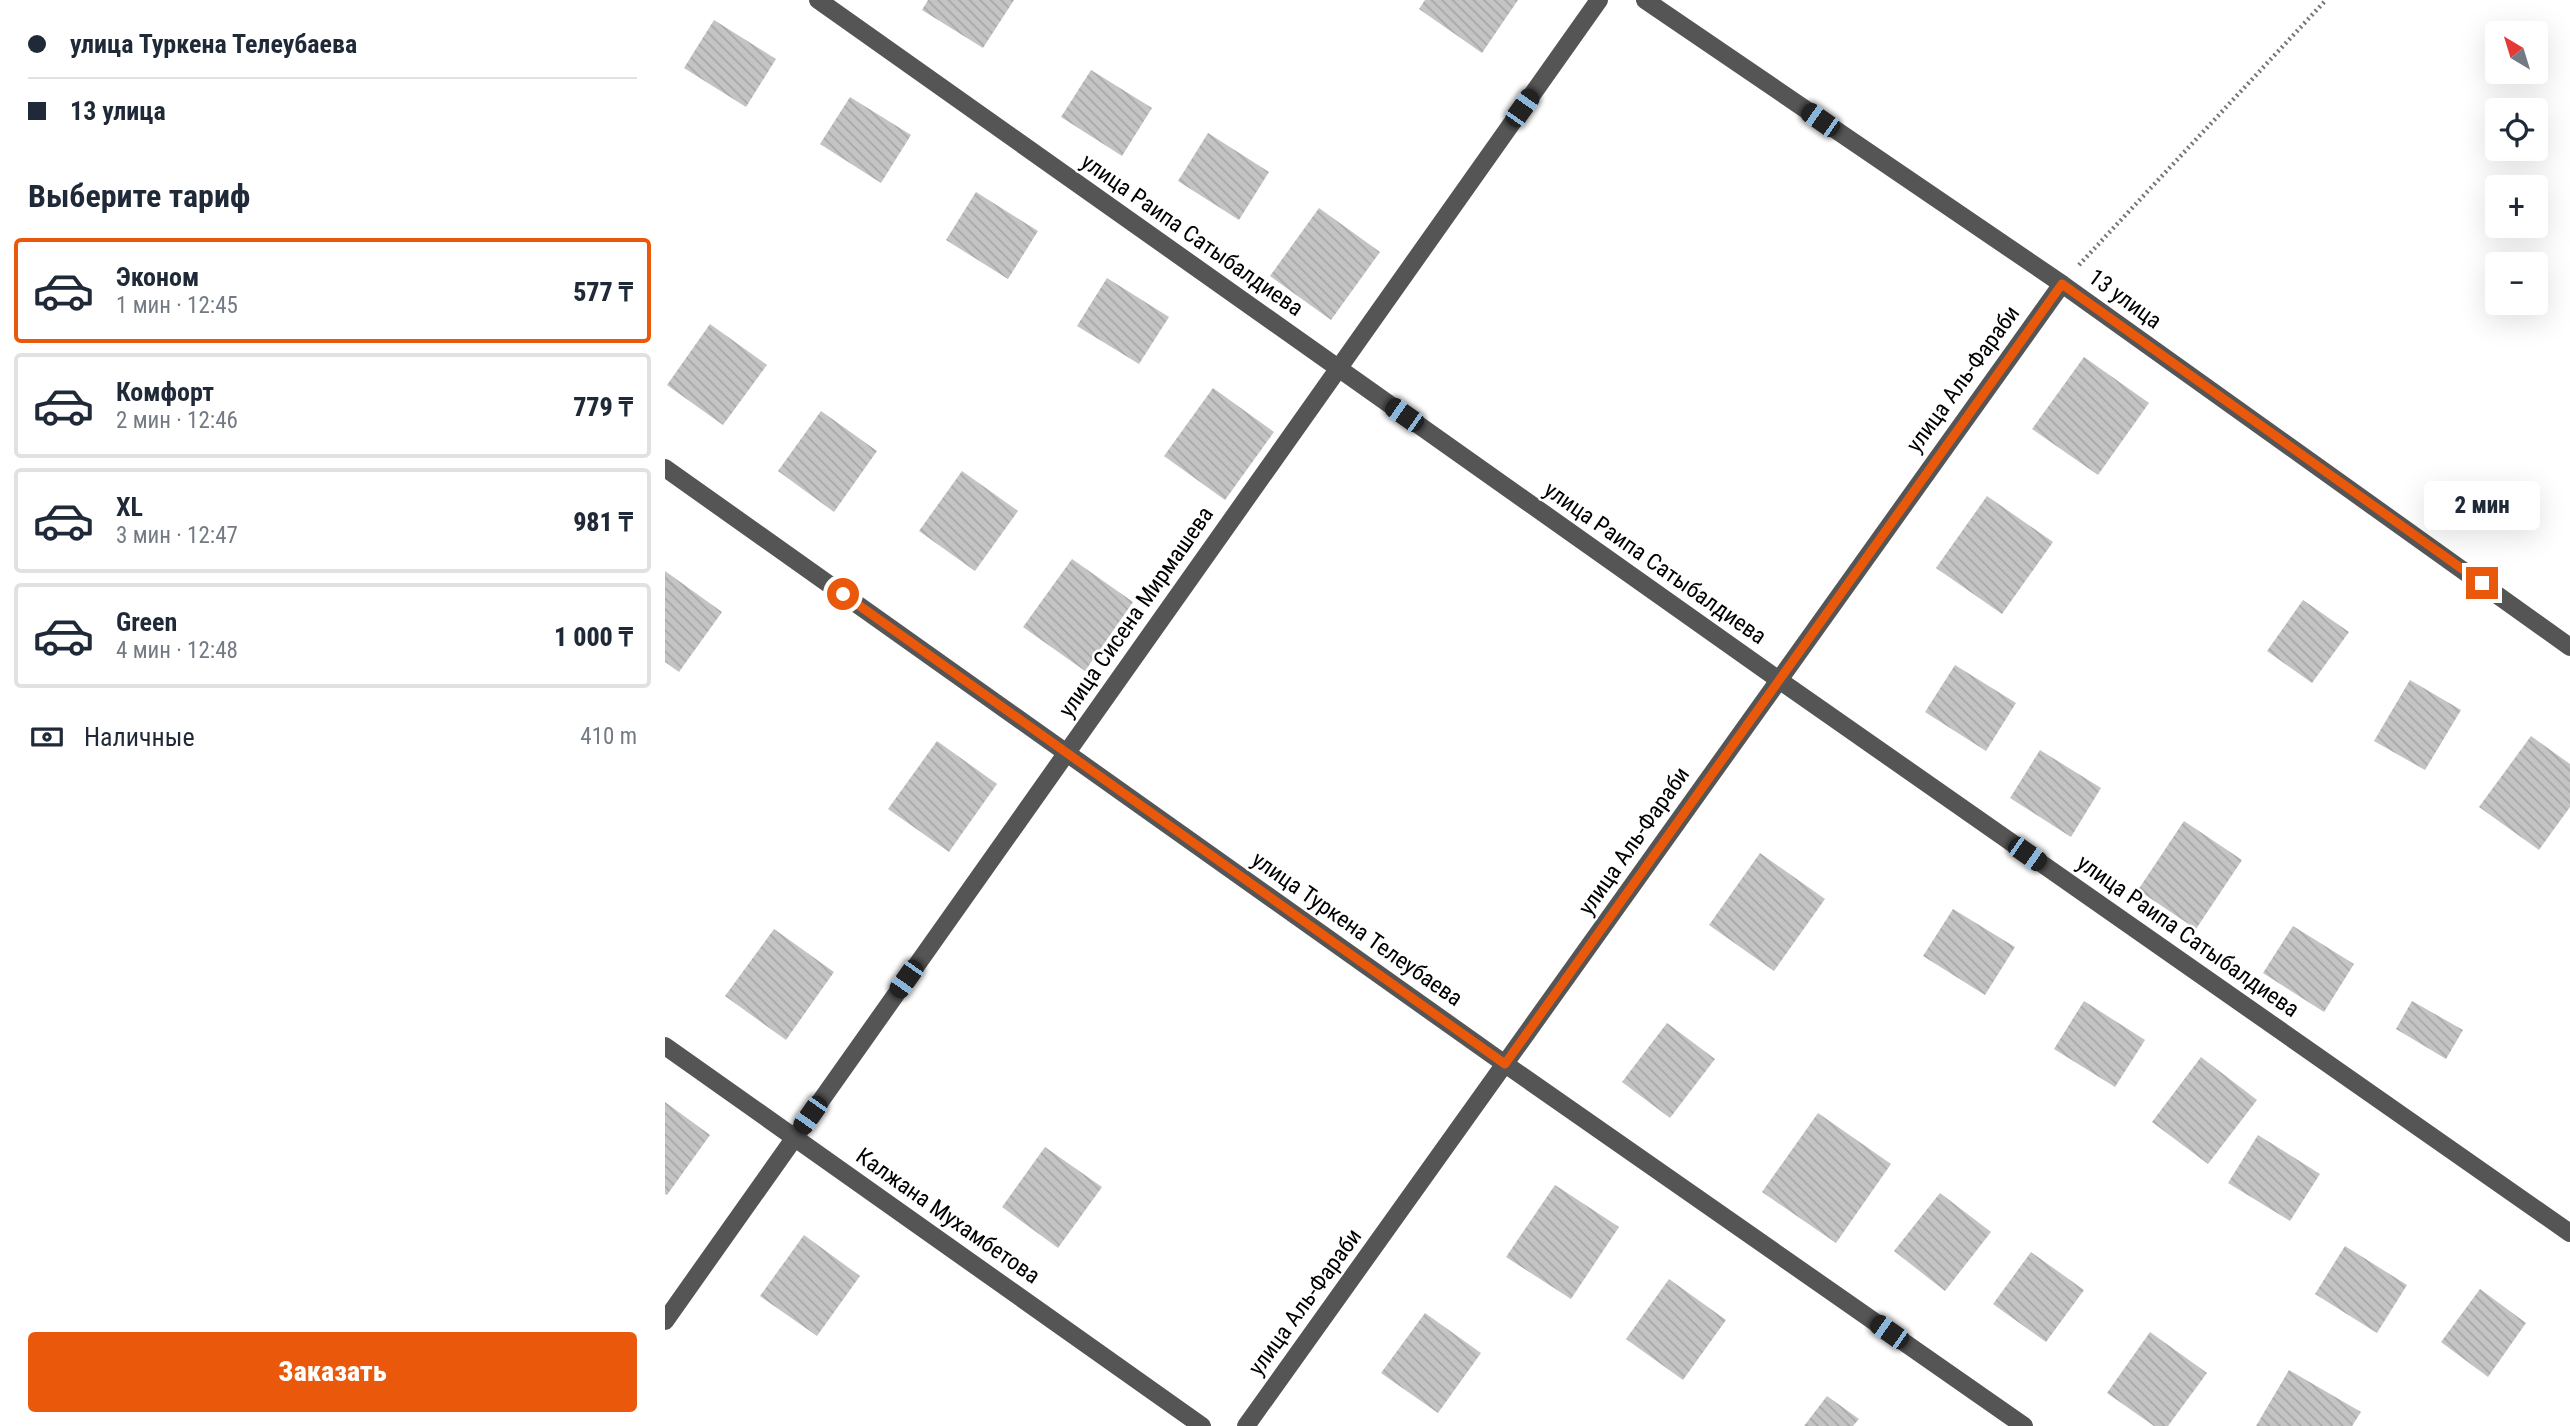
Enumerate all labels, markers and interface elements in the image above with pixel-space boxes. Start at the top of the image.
north arrow [2485,21,2548,84]
map controls [2485,21,2548,315]
text: улица Туркена Телеубаева [70,29,357,59]
car [1502,85,1543,131]
text: 13 улица [70,96,166,126]
button: locate [2485,98,2548,161]
car [1797,99,1844,141]
street label: улица Раипа Сатыбалдиева [1076,148,1308,322]
button: + [2485,175,2548,238]
text: Выберите тариф [28,177,250,215]
button: − [2485,252,2548,315]
icon: car [32,259,95,322]
text: Эконом [116,262,199,292]
street label: 13 улица [2083,263,2167,335]
text: 577 ₸ [573,277,633,307]
text: 1 мин · 12:45 [116,292,238,319]
street label: улица Аль-Фараби [1901,300,2025,458]
icon: car [32,374,95,437]
text: Комфорт [116,377,214,407]
text: 779 ₸ [573,392,633,422]
car [1381,394,1428,436]
text: 2 мин · 12:46 [116,407,238,434]
street label: улица Раипа Сатыбалдиева [1539,476,1771,650]
callout: 2 мин [2424,482,2540,530]
icon: car [32,489,95,552]
text: XL [116,492,143,522]
text: 2 мин [2454,492,2510,519]
street label: улица Сисена Мирмашева [1053,501,1219,723]
text: 981 ₸ [573,507,633,537]
text: 3 мин · 12:47 [116,522,238,549]
route end [2466,567,2498,599]
route start [827,578,859,610]
icon: car [32,604,95,667]
text: Green [116,607,177,637]
text: 1 000 ₸ [554,622,633,652]
text: 4 мин · 12:48 [116,637,238,664]
icon: cash [28,718,66,756]
text: Наличные [84,722,195,752]
text: 410 m [580,723,637,750]
street label: улица Аль-Фараби [1573,762,1695,920]
car [2004,833,2051,875]
street label: улица Туркена Телеубаева [1246,846,1468,1012]
street label: улица Раипа Сатыбалдиева [2072,849,2304,1023]
car [886,956,927,1002]
car [790,1092,831,1138]
street label: Калжана Мухамбетова [851,1142,1045,1290]
street label: улица Аль-Фараби [1243,1223,1367,1381]
car [1866,1311,1913,1353]
button: Заказать [28,1332,637,1412]

